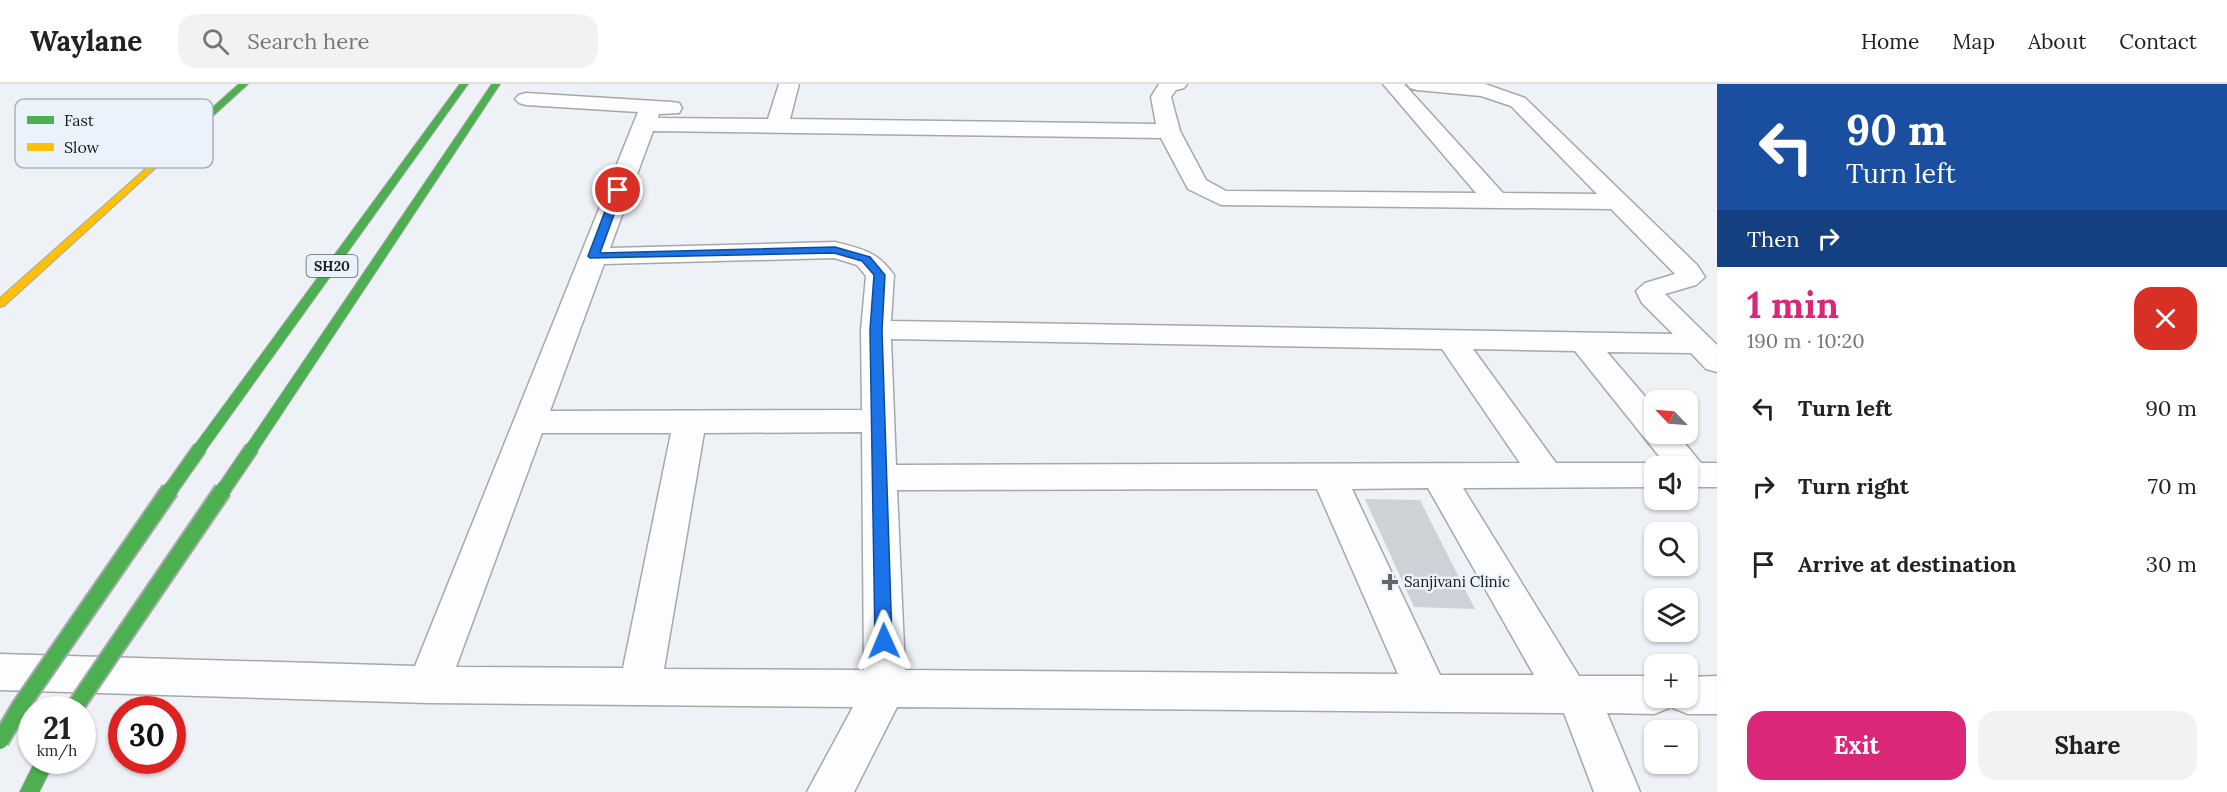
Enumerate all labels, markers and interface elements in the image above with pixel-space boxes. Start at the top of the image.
search box [178,14,598,68]
text: Waylane [30,23,142,59]
icon: search [199,25,232,58]
text: Search here [247,27,370,55]
text: Home [1861,28,1919,55]
text: Map [1952,28,1995,55]
text: About [2028,28,2086,55]
text: Contact [2119,28,2197,55]
legend [15,99,213,168]
text: 90 m [1846,103,1947,157]
icon: left [1747,108,1825,186]
text: Fast [64,110,95,130]
text: Slow [64,137,100,157]
text: Turn left [1846,156,1956,190]
pin [592,164,643,215]
icon: arrive [601,173,634,206]
icon: right [1812,222,1845,255]
text: Then [1747,225,1800,253]
road number: SH20 [306,255,358,277]
text: 1 min [1747,282,1839,328]
button: close [2134,287,2197,350]
text: 190 m · 10:20 [1747,328,1865,353]
north arrow [1644,390,1698,444]
map controls [1644,390,1698,774]
icon: left [1747,392,1780,425]
text: Turn left [1798,394,1892,422]
text: 90 m [2145,394,2197,422]
button: sound [1644,456,1698,510]
icon: right [1747,470,1780,503]
text: Turn right [1798,472,1909,500]
text: 70 m [2148,472,2197,500]
button: search [1644,522,1698,576]
icon: arrive [1747,548,1780,581]
text: Arrive at destination [1798,550,2016,578]
text: 30 m [2146,550,2197,578]
place label: Sanjivani Clinic [1404,572,1510,591]
marker: Sanjivani Clinic [1381,573,1399,591]
button: layers [1644,588,1698,642]
position arrow [852,609,916,673]
button: + [1644,654,1698,708]
speed limit sign: 30 [108,696,186,774]
text: 21 [43,709,71,747]
button: Exit [1747,711,1966,780]
button: Share [1978,711,2197,780]
button: − [1644,720,1698,774]
text: km/h [37,741,77,760]

